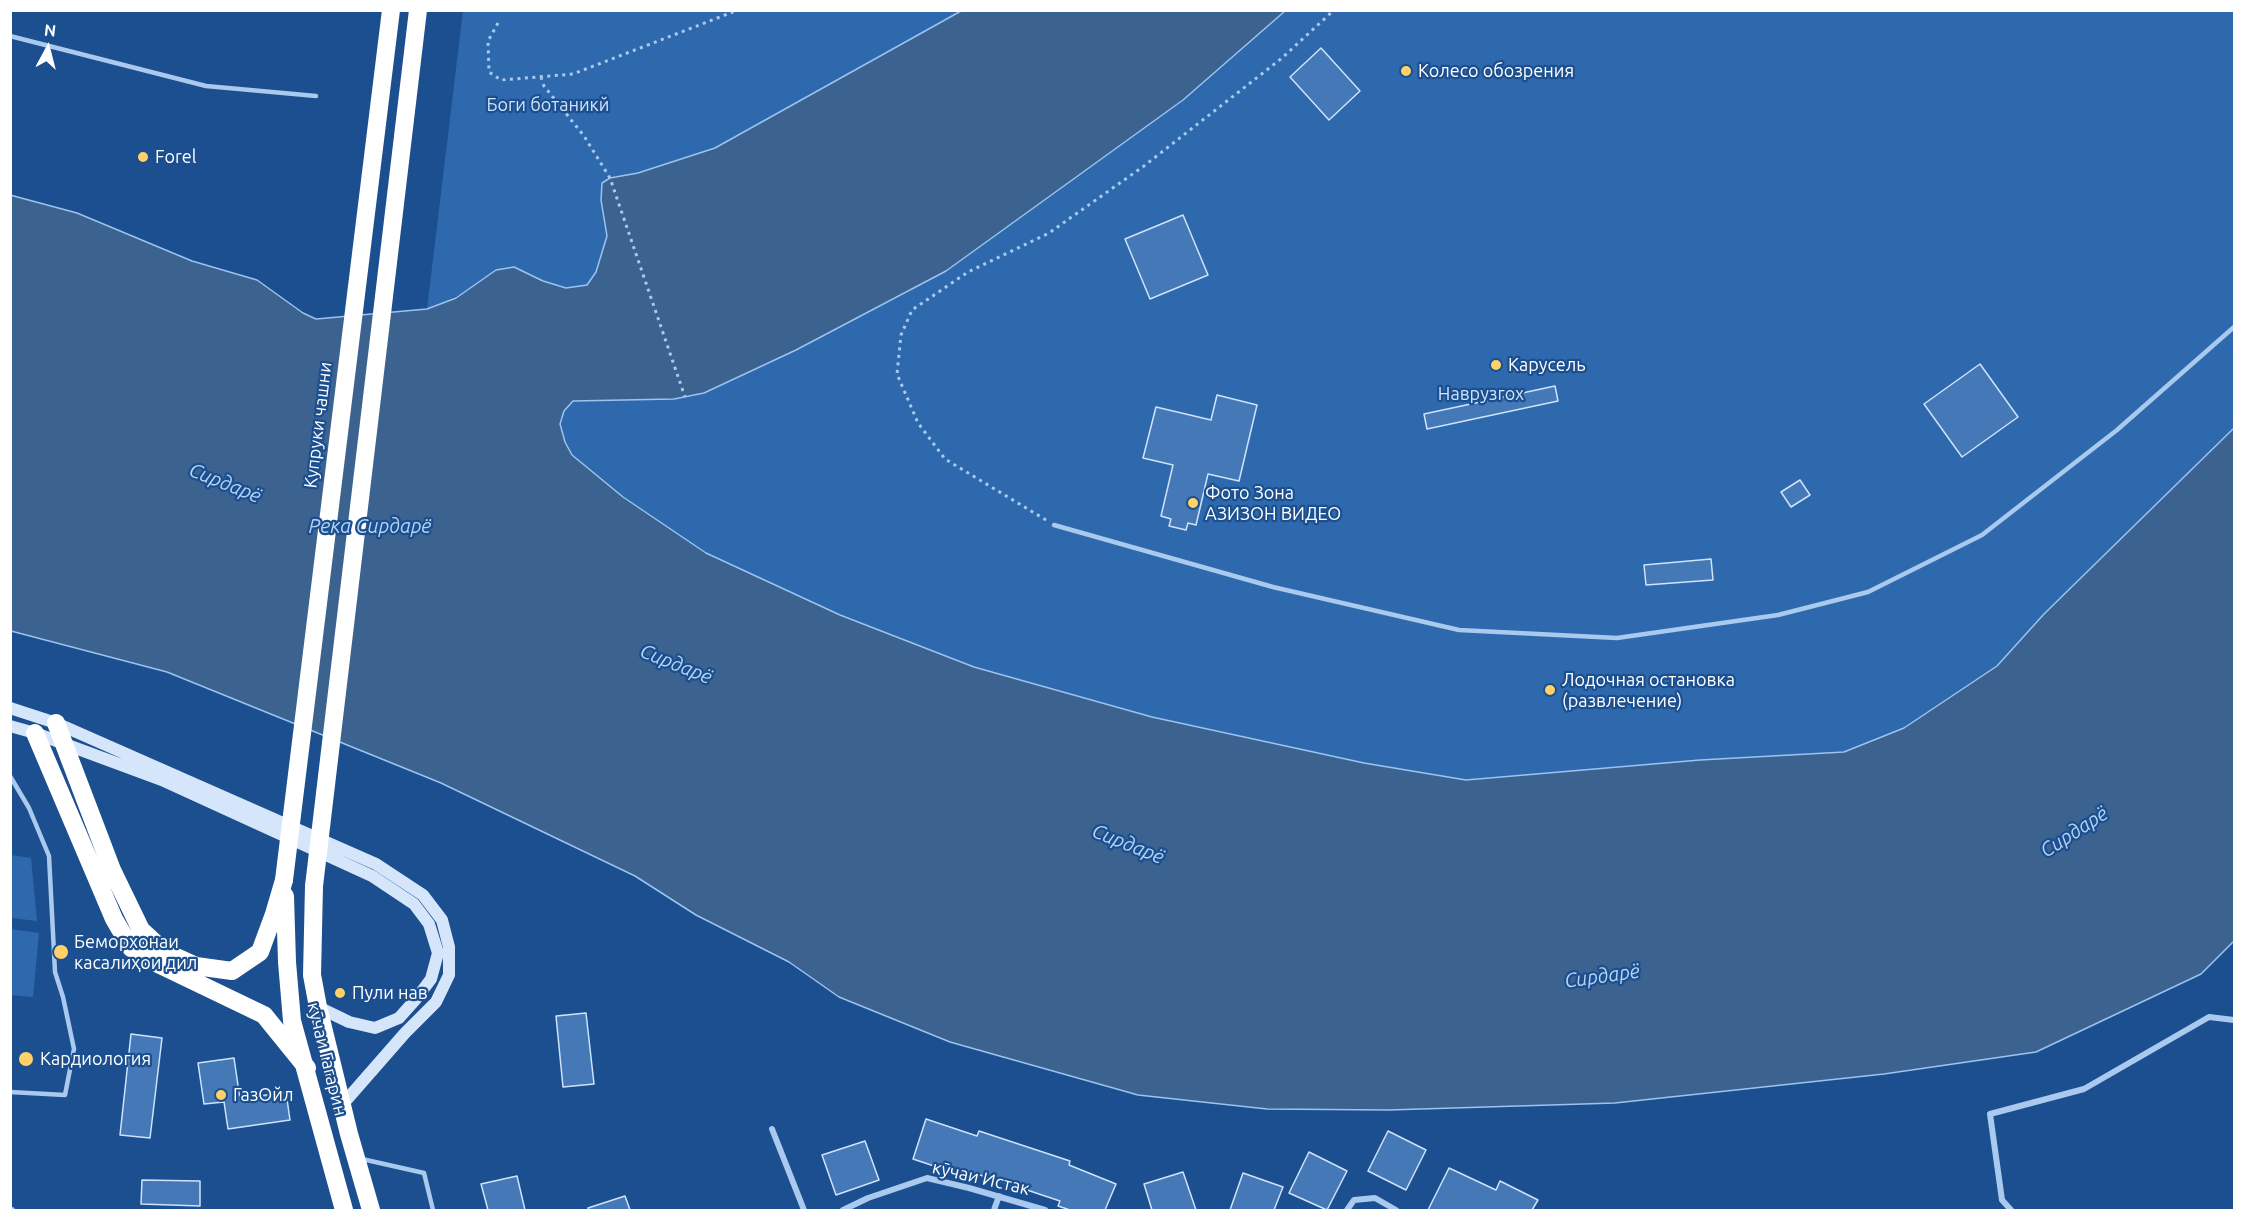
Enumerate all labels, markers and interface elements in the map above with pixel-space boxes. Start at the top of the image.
north arrow [18,18,78,78]
text: N [43,20,57,40]
place label: Колесо обозрения [1418,60,1574,82]
marker: Колесо обозрения [1399,64,1413,78]
park label: Боги ботаникй [486,94,610,116]
place label: Forel [155,146,196,168]
marker: Forel [136,150,150,164]
place label: Карусель [1508,354,1586,376]
marker: Карусель [1489,358,1503,372]
street label: Купруки чашни [300,361,336,489]
park label: Наврузгох [1438,383,1524,405]
water label: Сирдарё [185,458,265,508]
place label: Фото Зона АЗИЗОН ВИДЕО [1205,482,1341,524]
marker: Фото Зона АЗИЗОН ВИДЕО [1186,496,1200,510]
water label: Река Сирдарё [309,514,431,538]
water label: Сирдарё [636,639,716,689]
place label: Лодочная остановка (развлечение) [1562,669,1735,712]
marker: Лодочная остановка (развлечение) [1543,683,1557,697]
water label: Сирдарё [2036,801,2112,863]
water label: Сирдарё [1088,819,1168,869]
place label: Беморхонаи касалиҳои дил [74,931,197,974]
marker: Беморхонаи касалиҳои дил [52,943,70,961]
water label: Сирдарё [1563,959,1641,993]
place label: Пули нав [352,982,428,1004]
marker: Пули нав [333,986,347,1000]
street label: кӯчаи Гагарин [302,1000,352,1118]
place label: Кардиология [40,1048,151,1070]
marker: Кардиология [17,1050,35,1068]
place label: ГазОйл [233,1084,293,1106]
marker: ГазОйл [214,1088,228,1102]
street label: кӯчаи Истак [930,1156,1032,1200]

